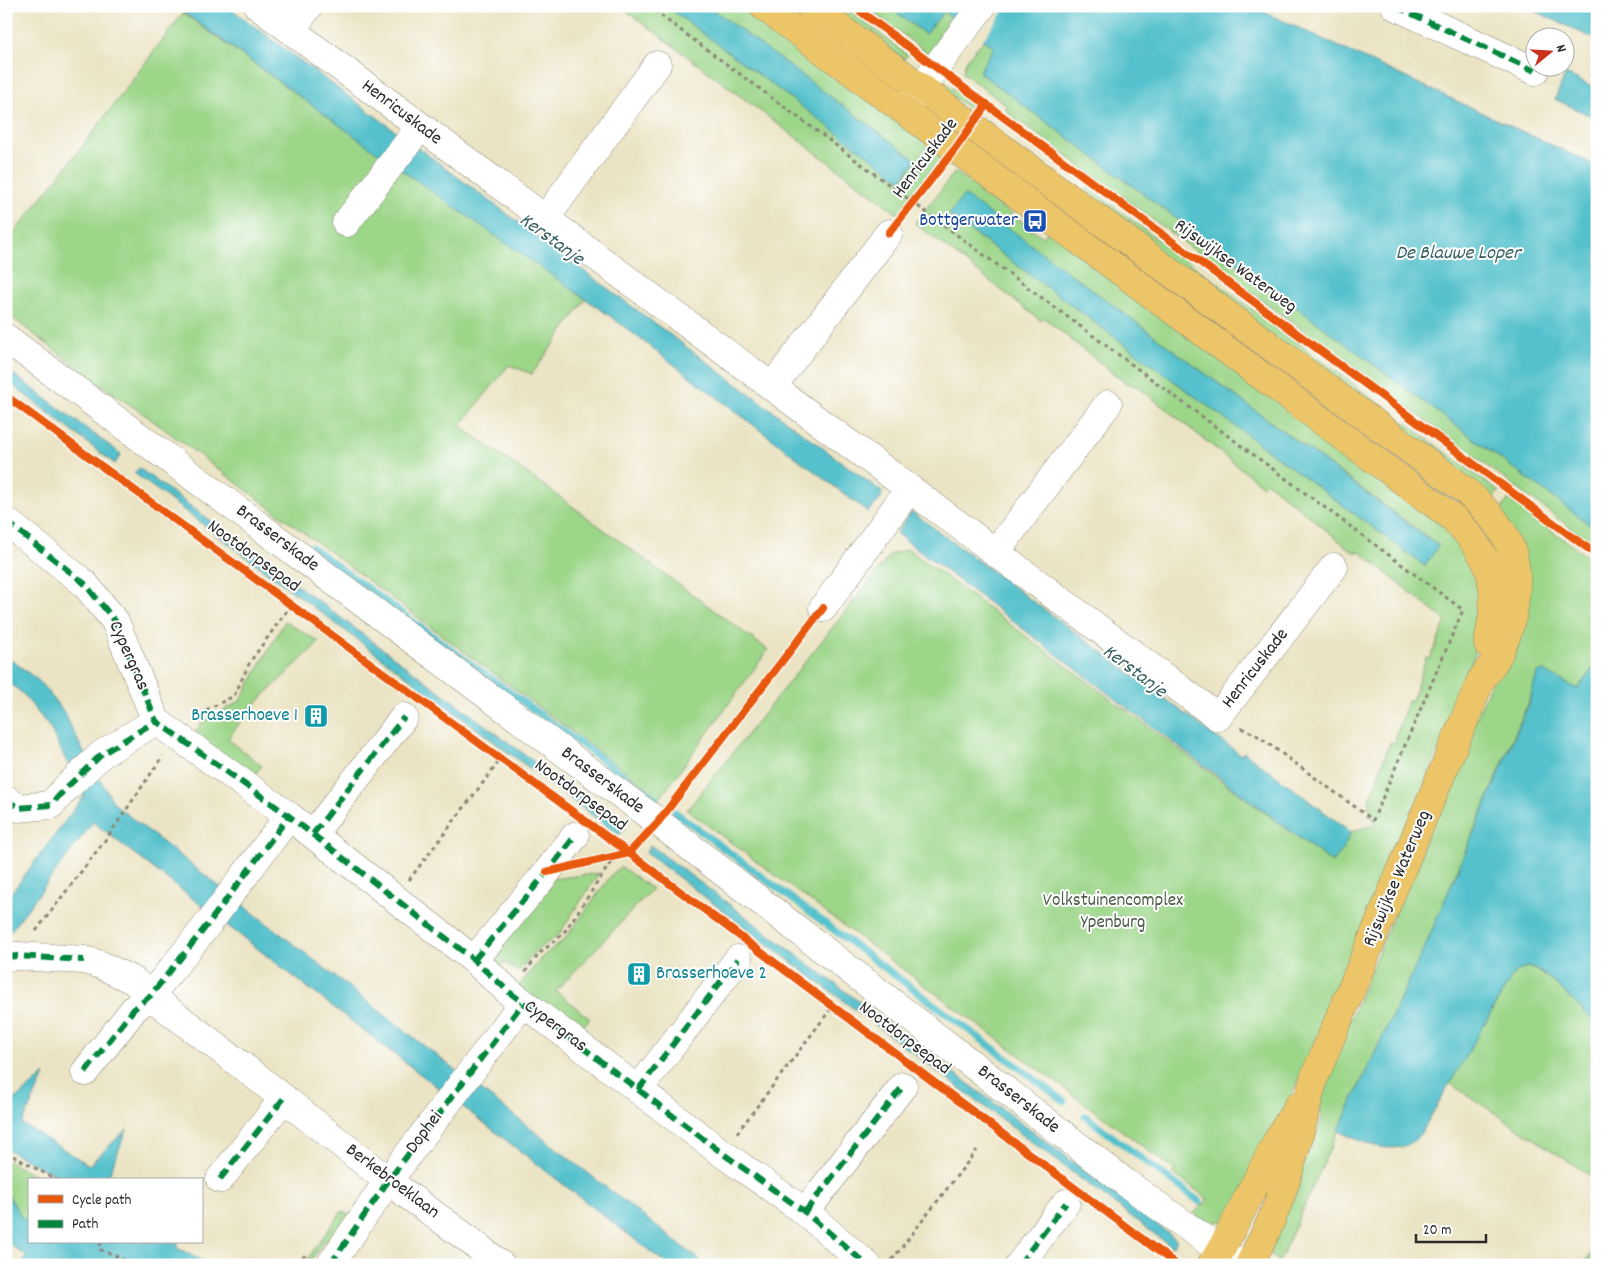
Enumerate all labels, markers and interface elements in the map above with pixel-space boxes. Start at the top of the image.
north arrow [1526,28,1576,78]
text: N [1550,42,1571,55]
street label: Henricuskade [355,74,447,152]
street label: Henricuskade [887,113,965,205]
water label: Kerstanje [513,207,590,274]
place label: Bottgerwater [919,208,1018,235]
bus stop icon: Bottgerwater [1022,208,1048,234]
street label: Rijswijkse Waterweg [1168,213,1302,321]
water label: De Blauwe Loper [1396,240,1523,268]
street label: Brasserskade [230,499,324,579]
street label: Nootdorpsepad [201,514,305,600]
street label: Cypergras [101,617,155,695]
street label: Henricuskade [1216,623,1296,715]
water label: Kerstanje [1096,639,1173,706]
place label: Brasserhoeve 1 [191,703,298,730]
building icon: Brasserhoeve 1 [303,703,329,729]
street label: Brasserskade [555,741,649,821]
street label: Nootdorpsepad [528,753,632,839]
street label: Rijswijkse Waterweg [1357,806,1439,952]
park label: Volkstuinencomplex Ypenburg [1043,888,1183,937]
building icon: Brasserhoeve 2 [626,961,652,987]
place label: Brasserhoeve 2 [656,961,767,988]
street label: Cypergras [518,994,592,1060]
street label: Nootdorpsepad [852,995,956,1083]
street label: Brasserskade [971,1059,1065,1141]
street label: Dophei [400,1105,450,1160]
street label: Berkebroeklaan [339,1138,445,1226]
legend [28,1178,202,1244]
text: Cycle path [72,1190,132,1212]
scale bar [1416,1211,1486,1243]
text: Path [72,1214,98,1236]
text: 20 m [1423,1220,1451,1242]

